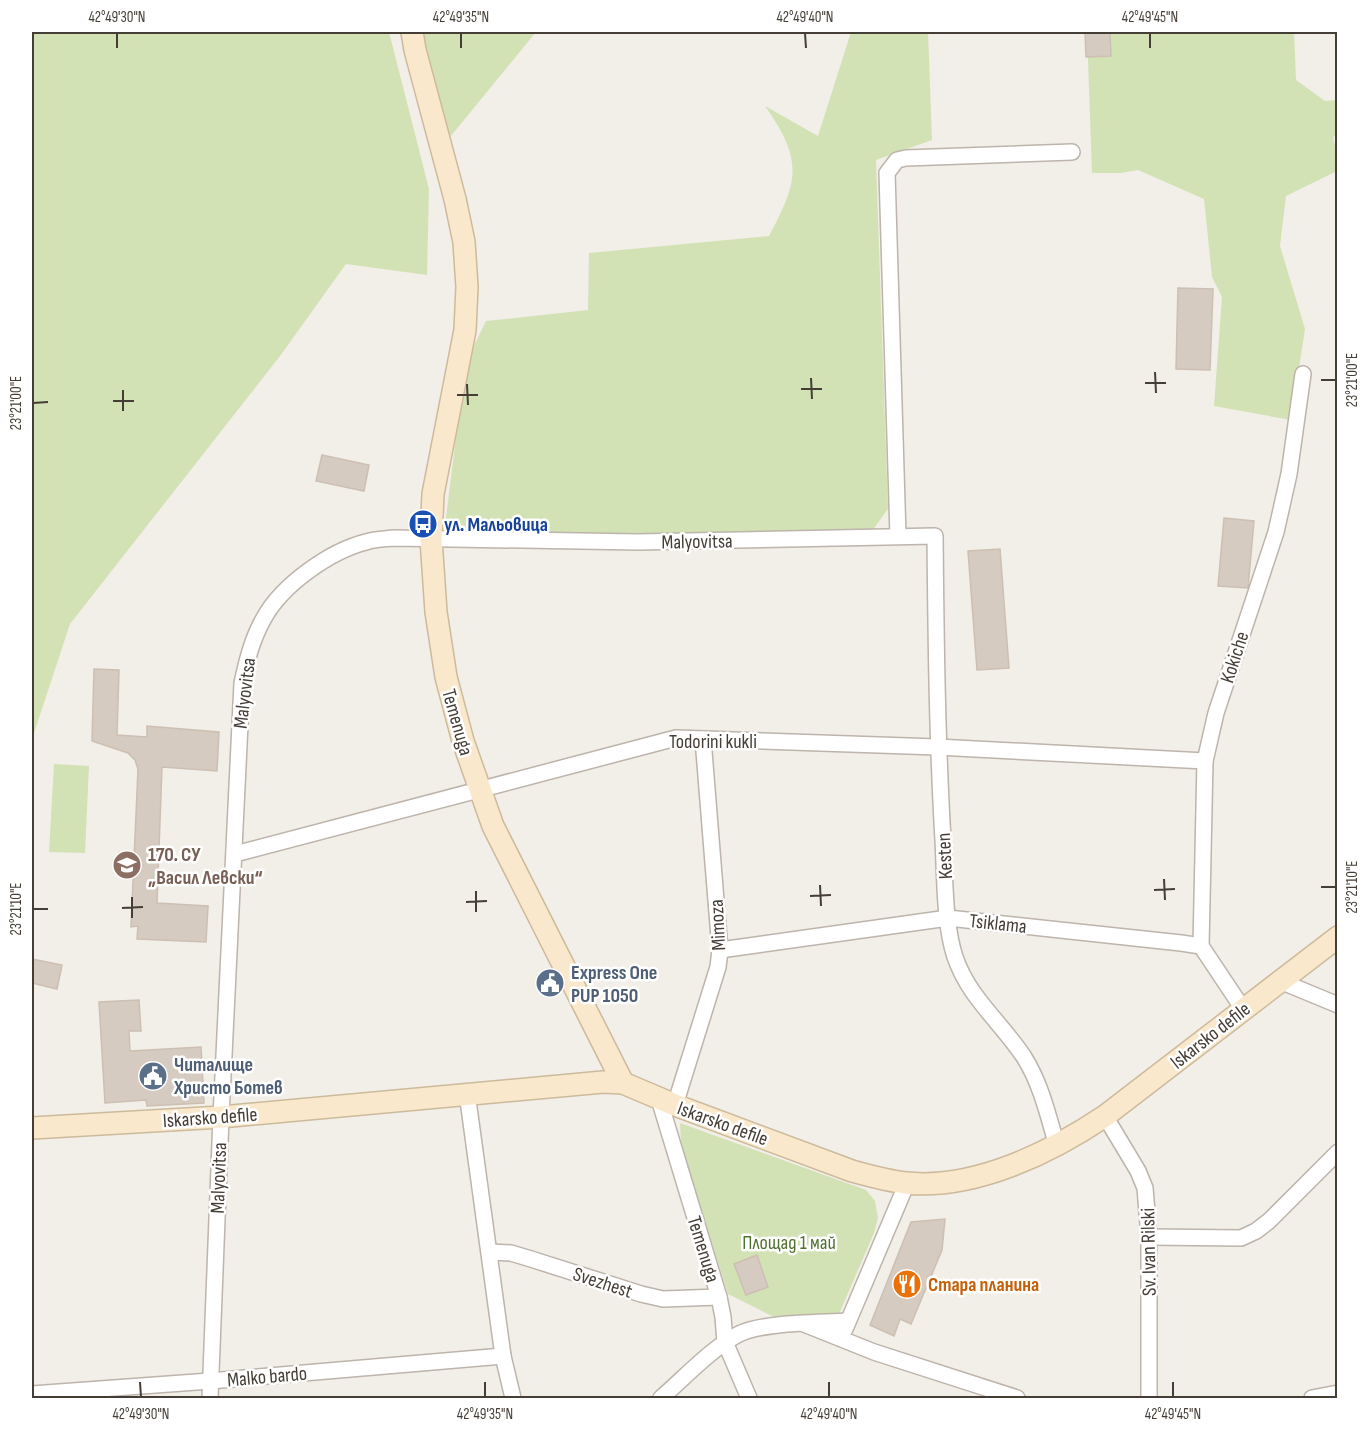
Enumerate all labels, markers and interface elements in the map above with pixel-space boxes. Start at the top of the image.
text: 42°49'30"N [89,8,145,27]
text: 42°49'35"N [433,8,489,27]
text: 42°49'40"N [777,8,833,27]
text: 42°49'45"N [1122,8,1178,27]
text: 23°21'00"E [1343,353,1362,407]
text: 23°21'00"E [7,376,26,430]
bus stop icon: ул. Мальовица [407,508,439,540]
place label: ул. Мальовица [444,513,548,537]
street label: Malyovitsa [661,529,733,555]
street label: Kokiche [1215,628,1255,686]
street label: Malyovitsa [229,656,261,730]
street label: Temenuga [436,686,478,758]
street label: Todorini kukli [669,730,757,754]
street label: Kesten [932,832,958,880]
place label: 170. СУ „Васил Левски“ [148,843,263,890]
school or university icon: 170. СУ „Васил Левски“ [111,849,143,881]
text: 23°21'10"E [1343,861,1362,913]
text: 23°21'10"E [7,883,26,935]
street label: Mimoza [705,899,731,951]
street label: Tsiklama [968,909,1028,939]
place label: Express One PUP 1050 [571,961,657,1008]
public building icon: Express One PUP 1050 [534,967,566,999]
street label: Iskarsko defile [1166,997,1255,1074]
place label: Читалище Христо Ботев [173,1053,283,1100]
public building icon: Читалище Христо Ботев [137,1060,169,1092]
street label: Iskarsko defile [674,1096,771,1151]
street label: Iskarsko defile [162,1103,258,1133]
street label: Malyovitsa [206,1142,232,1214]
street label: Sv. Ivan Rilski [1136,1208,1162,1296]
street label: Temenuga [682,1213,724,1285]
park label: Площад 1 май [742,1231,836,1255]
street label: Svezhest [570,1262,635,1304]
restaurant icon: Стара планина [891,1268,923,1300]
place label: Стара планина [928,1273,1039,1297]
street label: Malko bardo [226,1362,308,1392]
text: 42°49'30"N [113,1405,169,1424]
text: 42°49'35"N [457,1405,513,1424]
text: 42°49'40"N [801,1405,857,1424]
text: 42°49'45"N [1145,1405,1201,1424]

